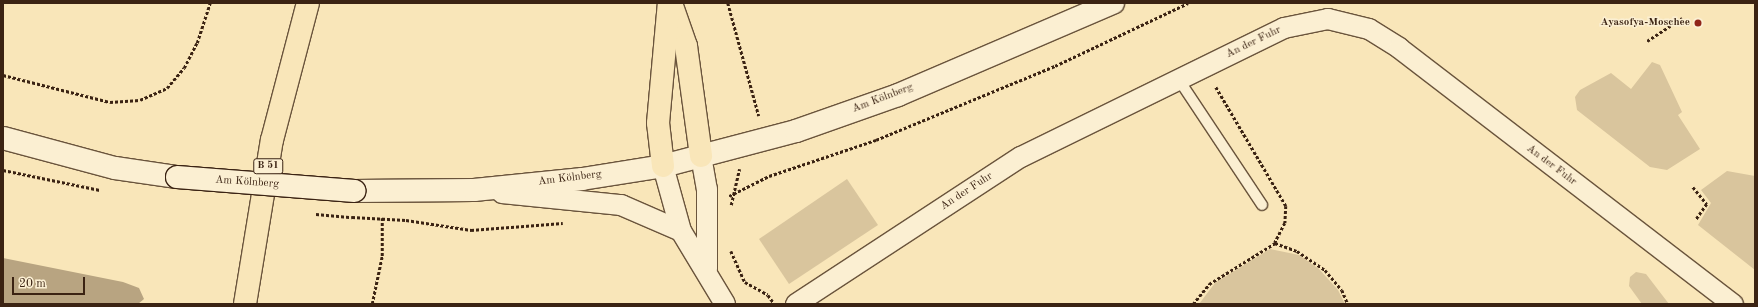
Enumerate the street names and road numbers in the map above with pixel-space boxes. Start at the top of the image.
street label: An der Fuhr [1224,24,1284,62]
street label: Am Kölnberg [851,81,915,117]
street label: An der Fuhr [1523,143,1579,189]
road number: B 51 [253,158,283,174]
street label: Am Kölnberg [537,169,603,189]
street label: An der Fuhr [938,170,996,214]
street label: Am Kölnberg [215,174,279,192]

